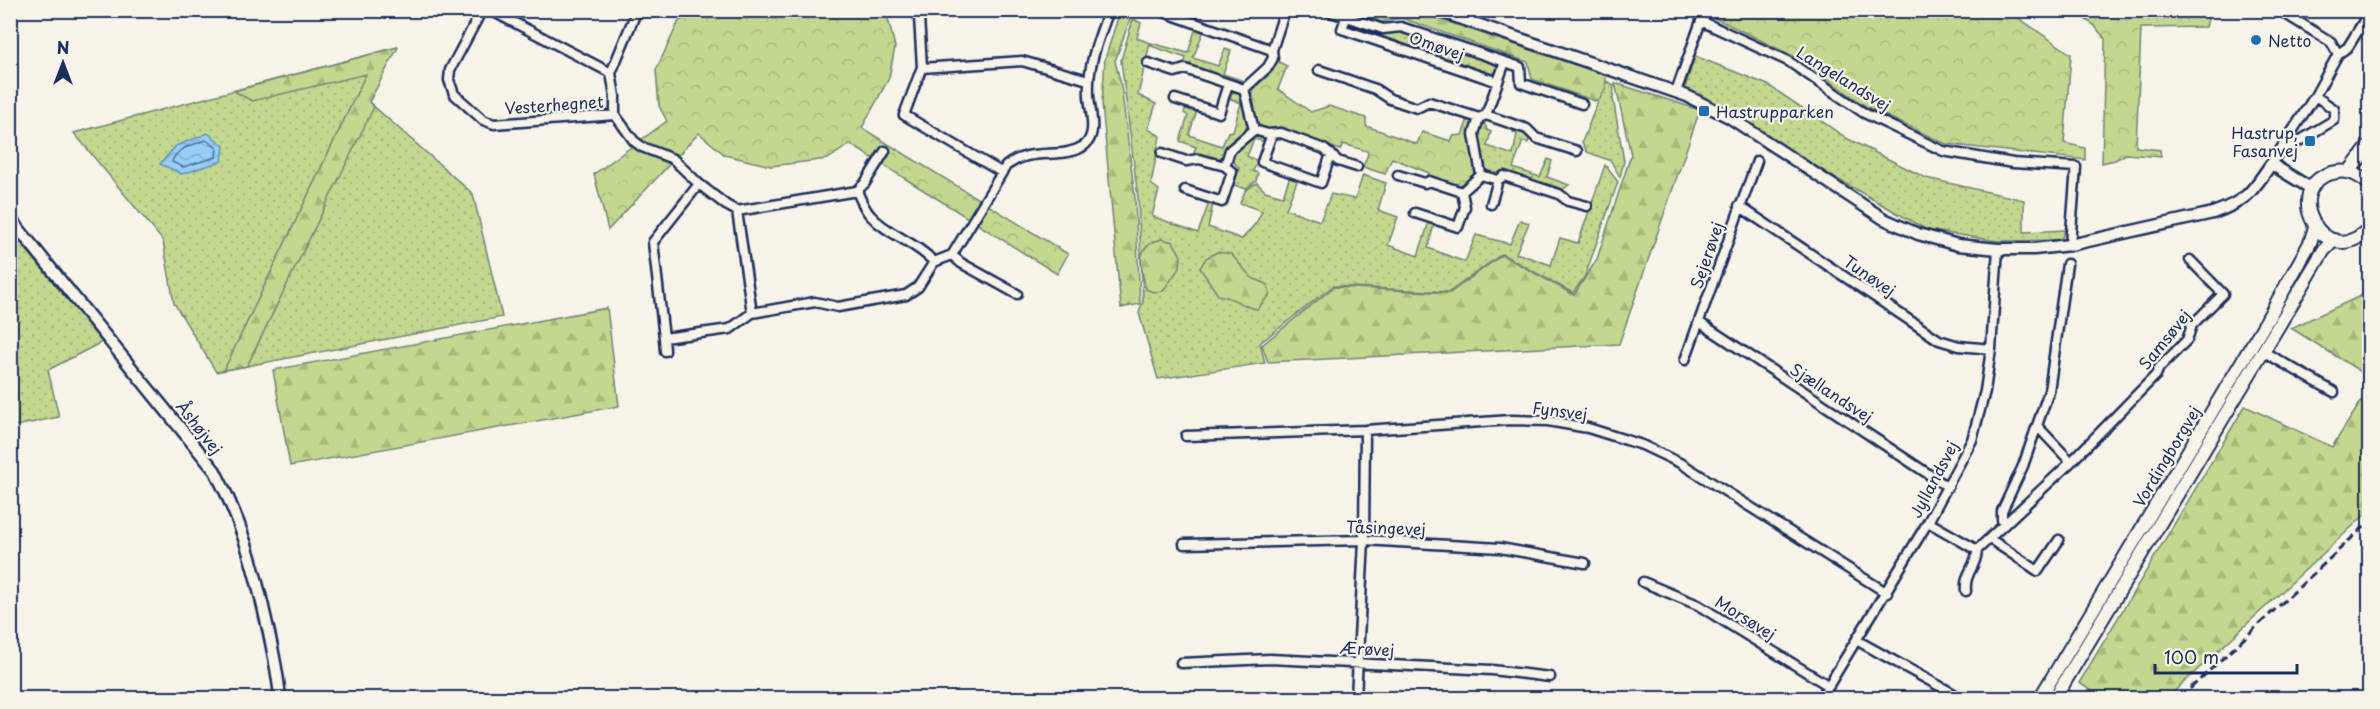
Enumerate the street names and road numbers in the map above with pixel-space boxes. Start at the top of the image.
street label: Omøvej [1406,24,1468,66]
street label: Langelandsvej [1792,39,1896,117]
street label: Vesterhegnet [504,89,605,119]
street label: Sejerøvej [1683,218,1729,292]
street label: Tunøvej [1839,249,1901,301]
street label: Samsøvej [2132,304,2196,374]
street label: Sjællandsvej [1786,356,1878,428]
street label: Åshøjvej [171,395,229,459]
street label: Fynsvej [1531,395,1589,425]
street label: Vordingborgvej [2126,401,2206,511]
street label: Jyllandsvej [1903,436,1963,522]
street label: Tåsingevej [1346,514,1426,540]
street label: Morsøvej [1711,589,1781,645]
street label: Ærøvej [1339,635,1395,661]

